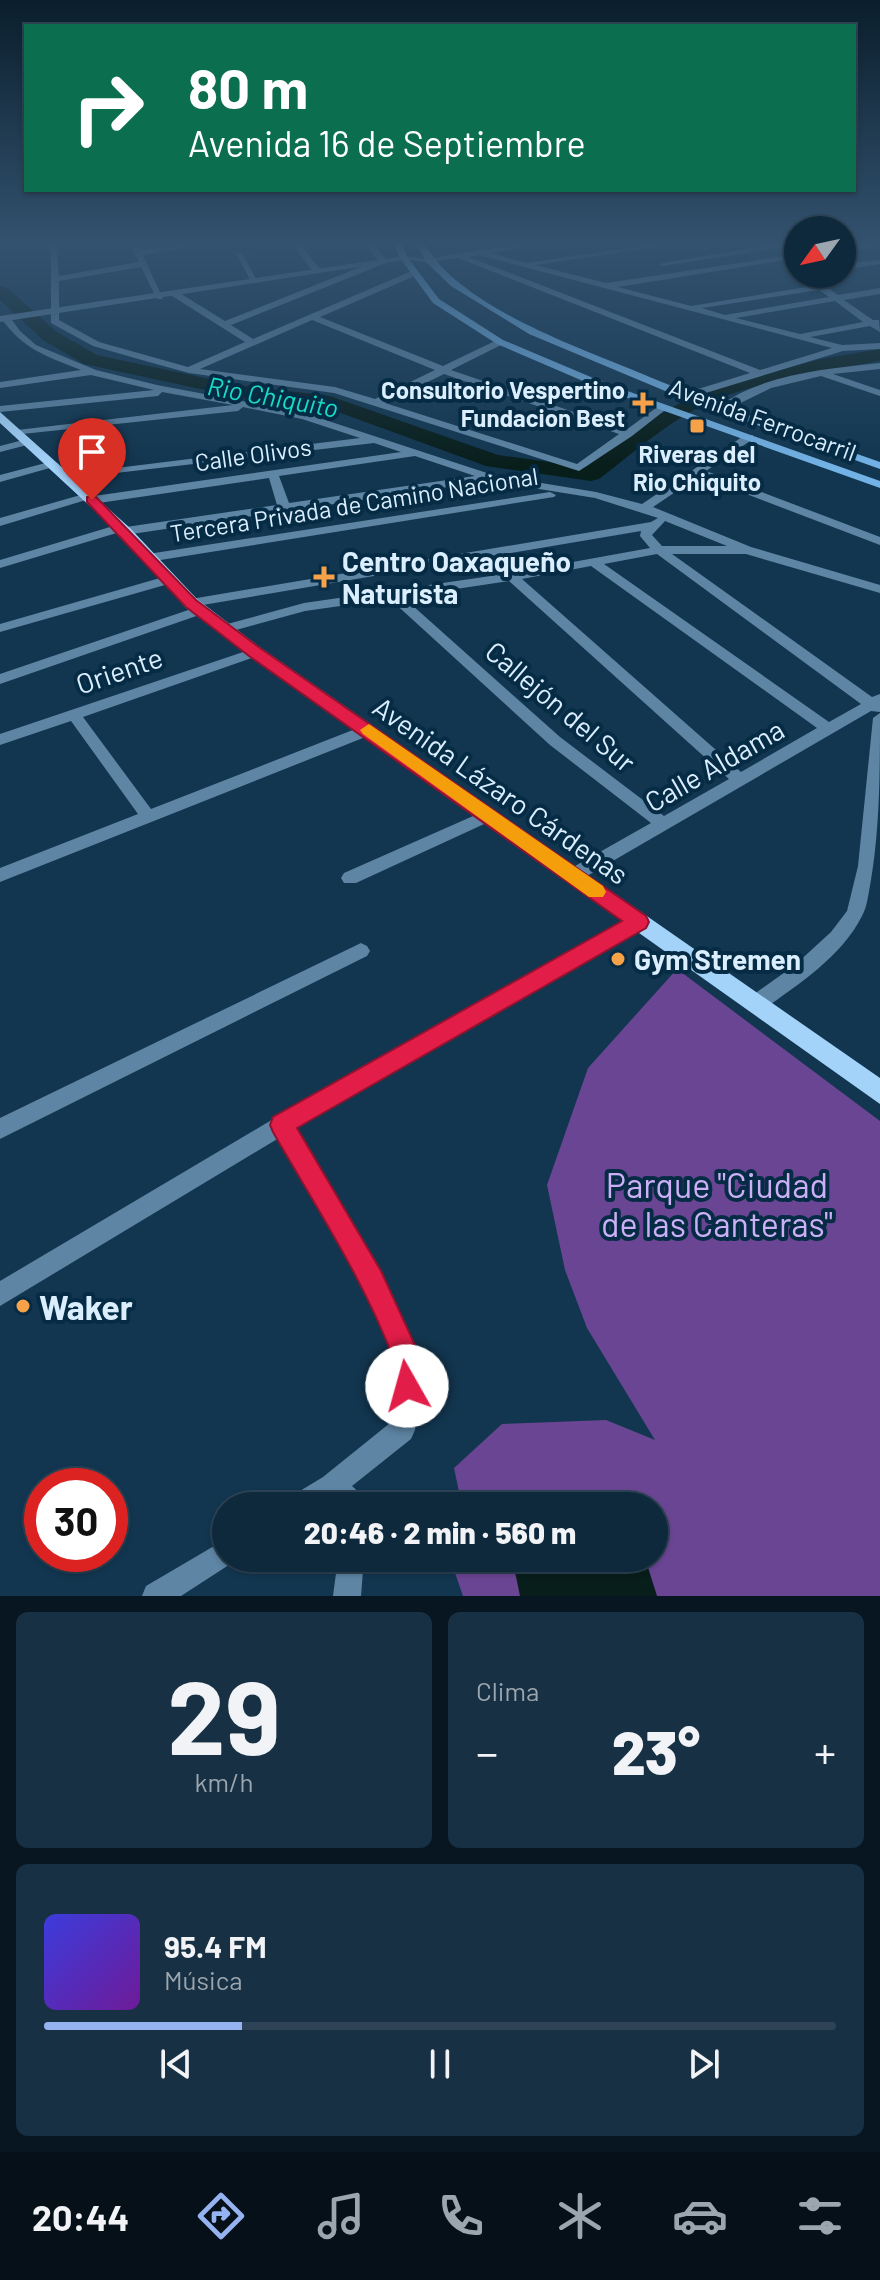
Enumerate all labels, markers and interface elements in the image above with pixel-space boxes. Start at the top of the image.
text: 80 m [188,53,308,120]
icon: right [56,56,160,160]
text: Avenida 16 de Septiembre [188,121,586,164]
north arrow [784,216,856,288]
map controls [784,216,856,288]
water label: Rio Chiquito [205,369,341,423]
street label: Avenida Ferrocarril [666,372,860,466]
place label: Consultorio Vespertino Fundacion Best [381,375,625,432]
marker: Consultorio Vespertino Fundacion Best [632,392,654,414]
marker: Riveras del Rio Chiquito [688,417,706,435]
pin [58,418,126,500]
icon: arrive [70,430,114,474]
street label: Calle Olivos [193,431,313,477]
place label: Riveras del Rio Chiquito [633,439,761,496]
street label: Tercera Privada de Camino Nacional [168,461,540,547]
place label: Centro Oaxaqueño Naturista [342,544,571,610]
marker: Centro Oaxaqueño Naturista [313,566,335,588]
street label: Callejón del Sur [479,633,643,779]
street label: Oriente [71,639,167,701]
street label: Avenida Lázaro Cárdenas [367,689,635,891]
street label: Calle Aldama [638,712,790,818]
place label: Gym Stremen [634,942,801,976]
marker: Gym Stremen [609,950,627,968]
park label: Parque "Ciudad de las Canteras" [601,1164,833,1244]
place label: Waker [39,1286,133,1327]
marker: Waker [14,1297,32,1315]
position arrow [365,1344,449,1428]
speed limit sign: 30 [24,1468,128,1572]
text: 20:46 · 2 min · 560 m [304,1514,576,1550]
text: 29 [167,1651,281,1776]
text: Clima [476,1675,539,1706]
text: 23° [612,1715,700,1787]
text: − [476,1725,498,1778]
text: + [814,1725,836,1778]
text: km/h [195,1766,253,1797]
text: 95.4 FM [164,1928,267,1964]
text: Música [164,1964,243,1995]
icon: previous [154,2042,198,2086]
icon: pause [418,2042,462,2086]
icon: next [682,2042,726,2086]
icon: directions [193,2188,249,2244]
icon: music [313,2188,369,2244]
icon: phone [433,2188,489,2244]
icon: climate [552,2188,608,2244]
icon: car [672,2188,728,2244]
icon: filters [792,2188,848,2244]
text: 20:44 [32,2195,129,2238]

